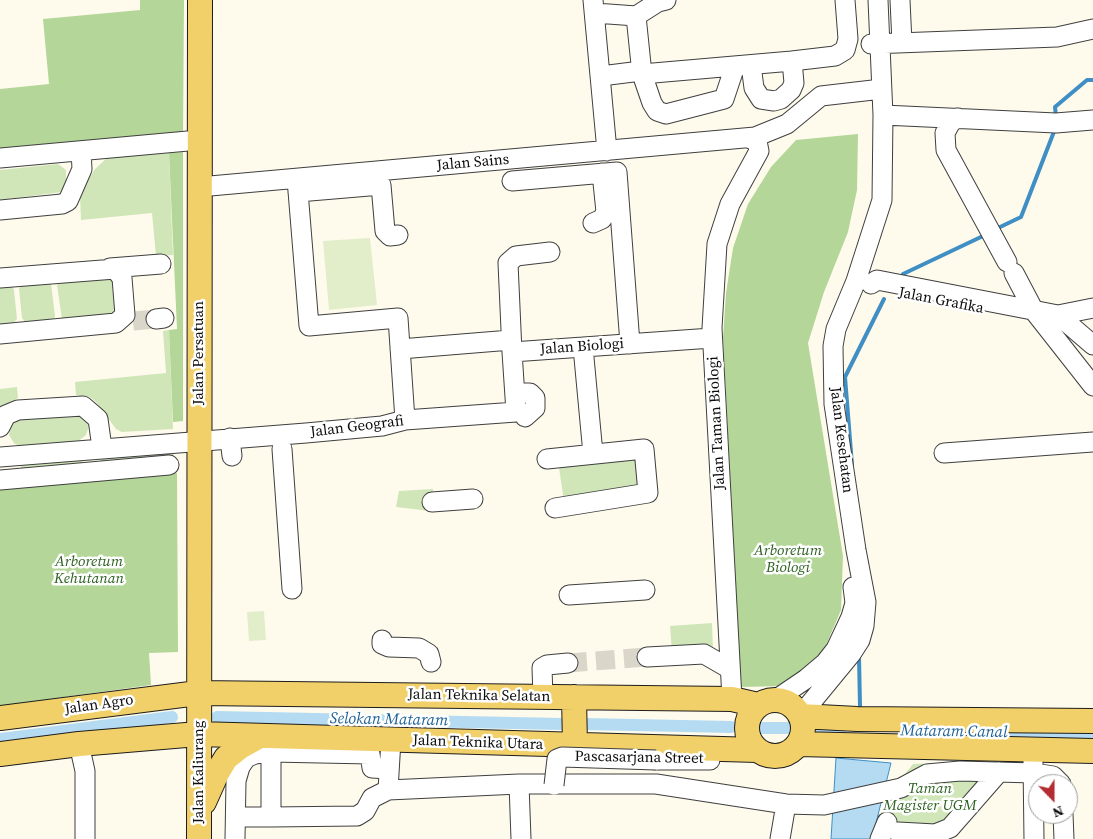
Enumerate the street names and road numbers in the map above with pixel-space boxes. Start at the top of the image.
street label: Jalan Sains [436,151,510,175]
street label: Jalan Grafika [897,284,985,318]
street label: Jalan Persatuan [190,301,208,405]
street label: Jalan Biologi [539,335,625,359]
street label: Jalan Taman Biologi [705,356,729,490]
street label: Jalan Kesehatan [826,386,856,494]
street label: Jalan Geografi [309,412,405,442]
street label: Jalan Teknika Selatan [408,686,550,706]
street label: Jalan Agro [63,691,135,719]
street label: Jalan Kaliurang [190,720,208,824]
street label: Jalan Teknika Utara [412,732,544,754]
street label: Pascasarjana Street [574,748,704,768]

